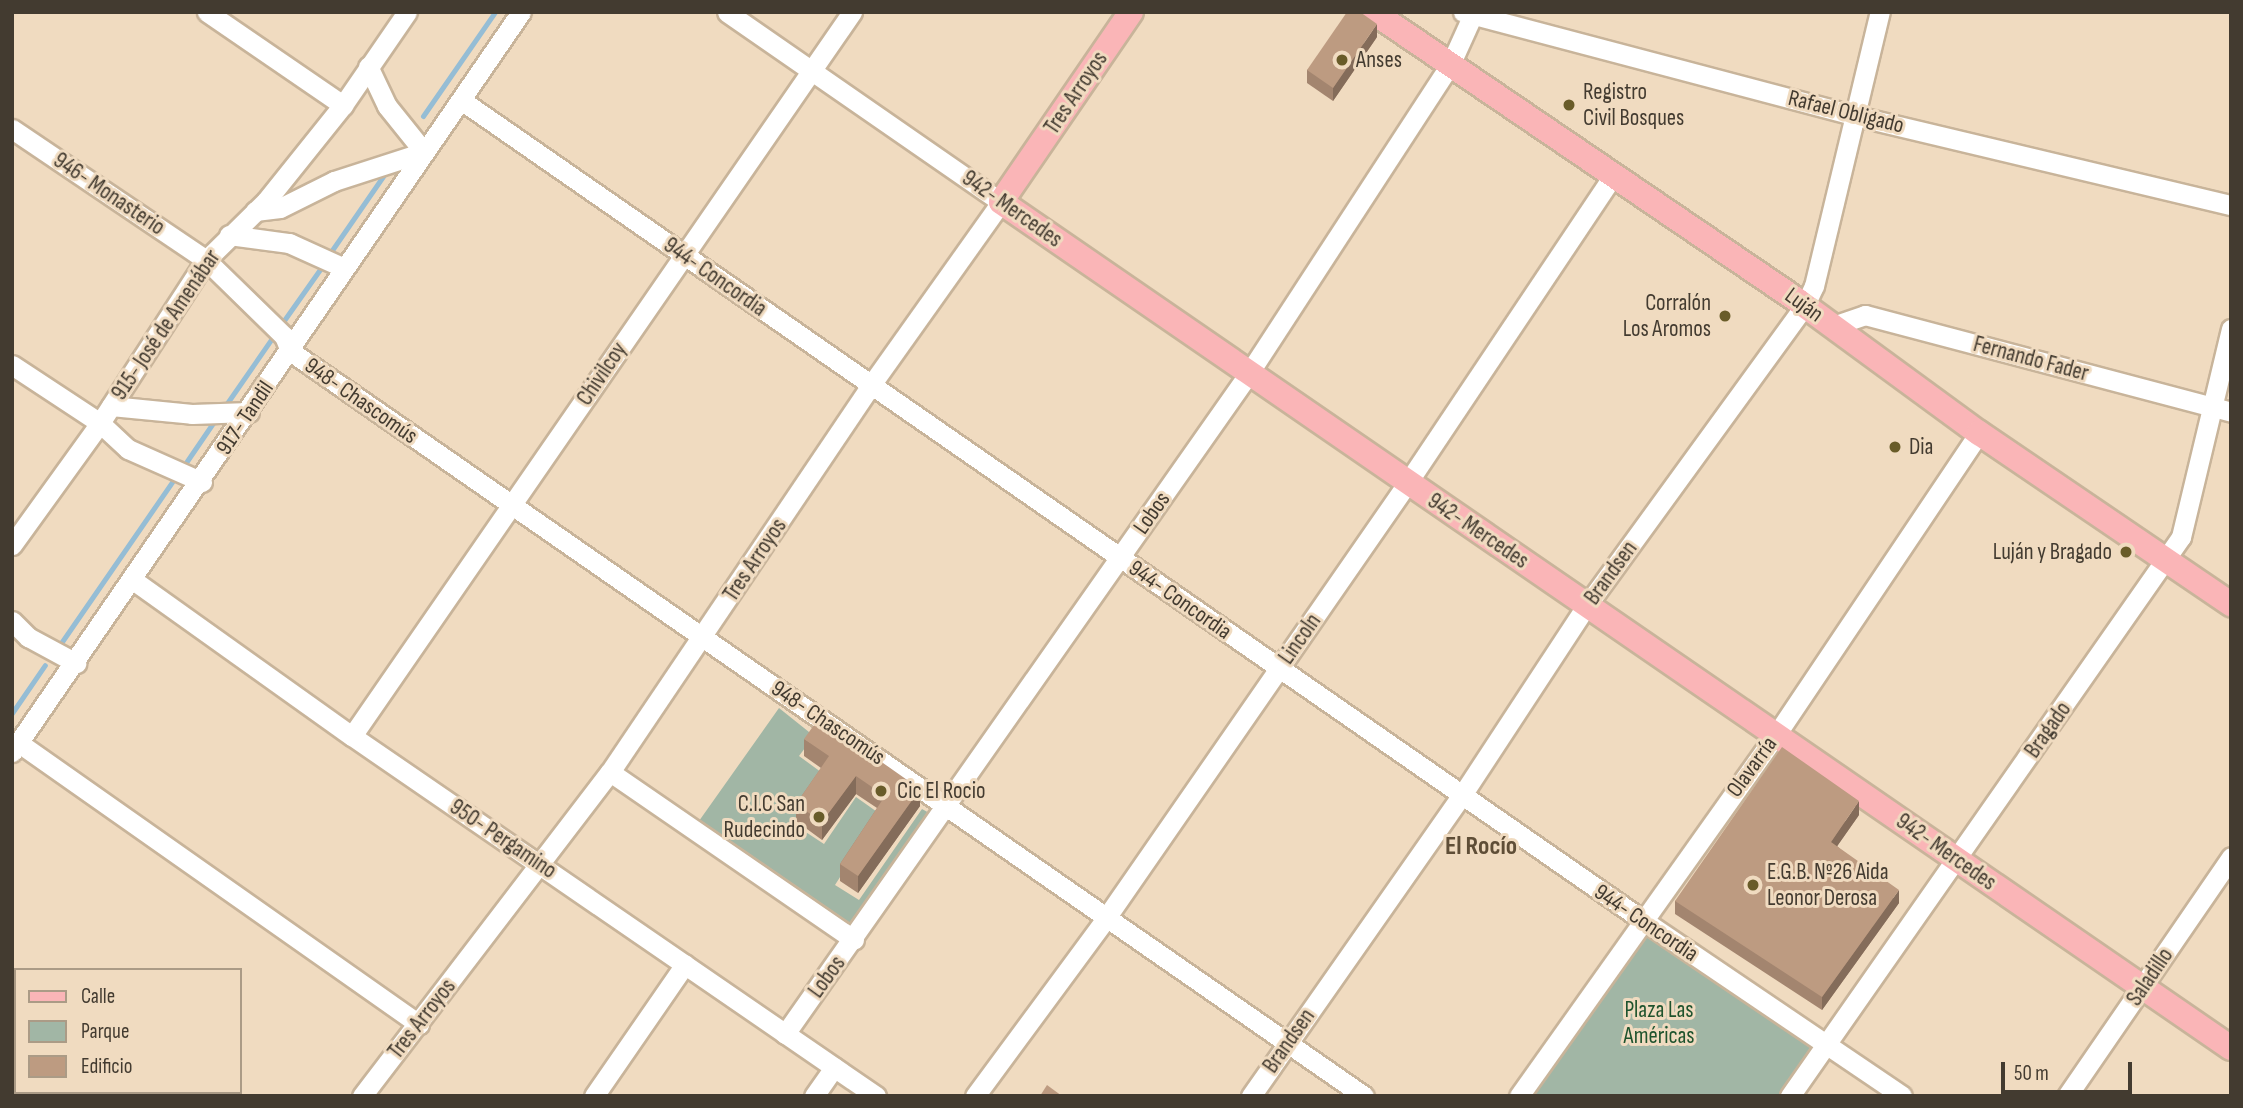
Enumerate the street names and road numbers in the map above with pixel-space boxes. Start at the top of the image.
street label: Tres Arroyos [1038,46,1114,140]
street label: Rafael Obligado [1785,84,1907,140]
street label: 946- Monasterio [48,147,170,241]
street label: 942- Mercedes [957,164,1067,254]
street label: 944- Concordia [658,231,772,323]
street label: 915- José de Amenábar [105,245,227,405]
street label: Luján [1779,282,1829,328]
street label: Fernando Fader [1970,330,2092,388]
street label: Chivilcoy [571,337,633,411]
street label: 948- Chascomús [299,352,423,450]
street label: 917- Tandil [210,376,280,460]
street label: Lobos [1128,487,1176,539]
street label: 942- Mercedes [1422,487,1534,575]
street label: Tres Arroyos [717,513,793,607]
street label: Brandsen [1579,536,1643,610]
street label: 944- Concordia [1123,554,1237,646]
street label: Lincoln [1273,608,1327,670]
street label: 948- Chascomús [766,675,890,771]
street label: Bragado [2019,697,2077,763]
street label: Olavarría [1721,731,1783,803]
street label: 950- Pergamino [444,793,562,885]
street label: 942- Mercedes [1891,807,2001,897]
street label: 944- Concordia [1589,878,1703,968]
street label: Saladillo [2121,943,2179,1011]
street label: Lobos [803,951,851,1003]
street label: Tres Arroyos [382,973,462,1065]
street label: Brandsen [1257,1004,1321,1078]

